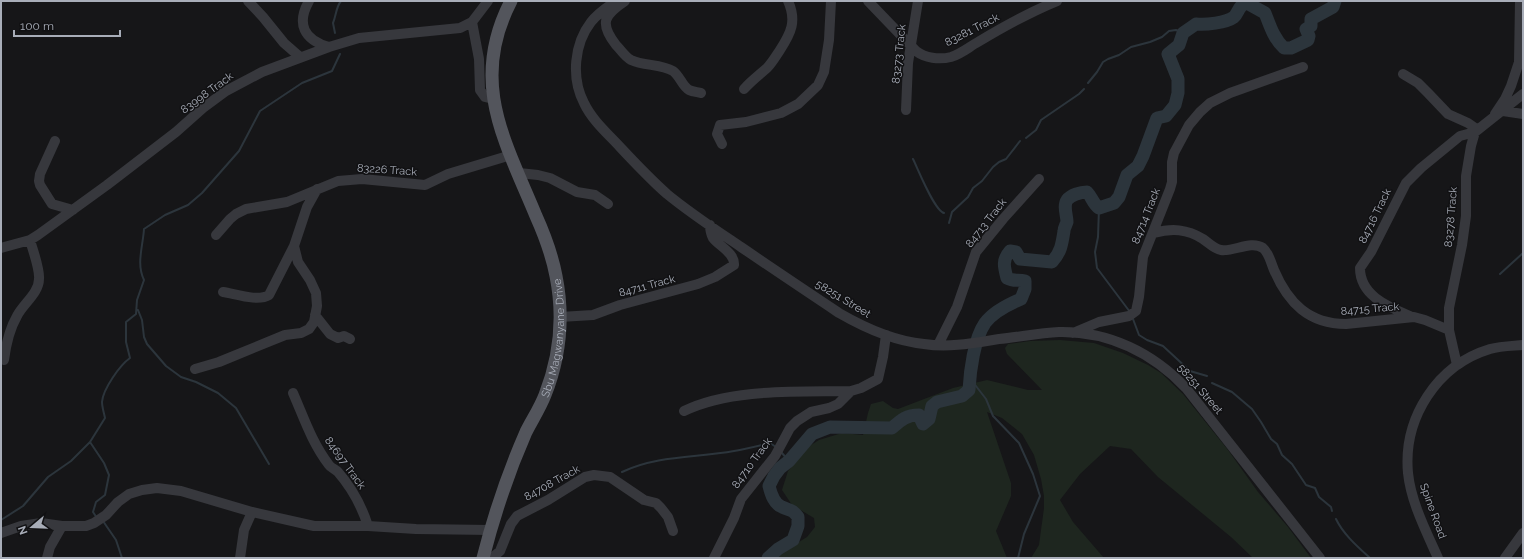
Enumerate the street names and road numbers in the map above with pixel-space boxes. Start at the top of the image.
street label: 83281 Track [943,11,1002,49]
street label: 83273 Track [889,23,909,84]
street label: 83998 Track [178,70,236,116]
street label: 83226 Track [356,161,418,179]
street label: 84714 Track [1129,186,1163,246]
street label: 84716 Track [1356,186,1394,246]
street label: 83278 Track [1442,186,1460,248]
street label: 84713 Track [963,196,1009,250]
street label: 84711 Track [617,272,677,300]
street label: Sbu Magwanyane Drive [538,277,567,399]
street label: 58251 Street [813,277,873,321]
street label: 84715 Track [1340,300,1400,318]
street label: 58251 Street [1175,361,1226,417]
street label: 84697 Track [322,434,368,492]
street label: 84710 Track [729,435,775,491]
street label: 84708 Track [522,462,582,504]
street label: Spine Road [1417,482,1449,541]

